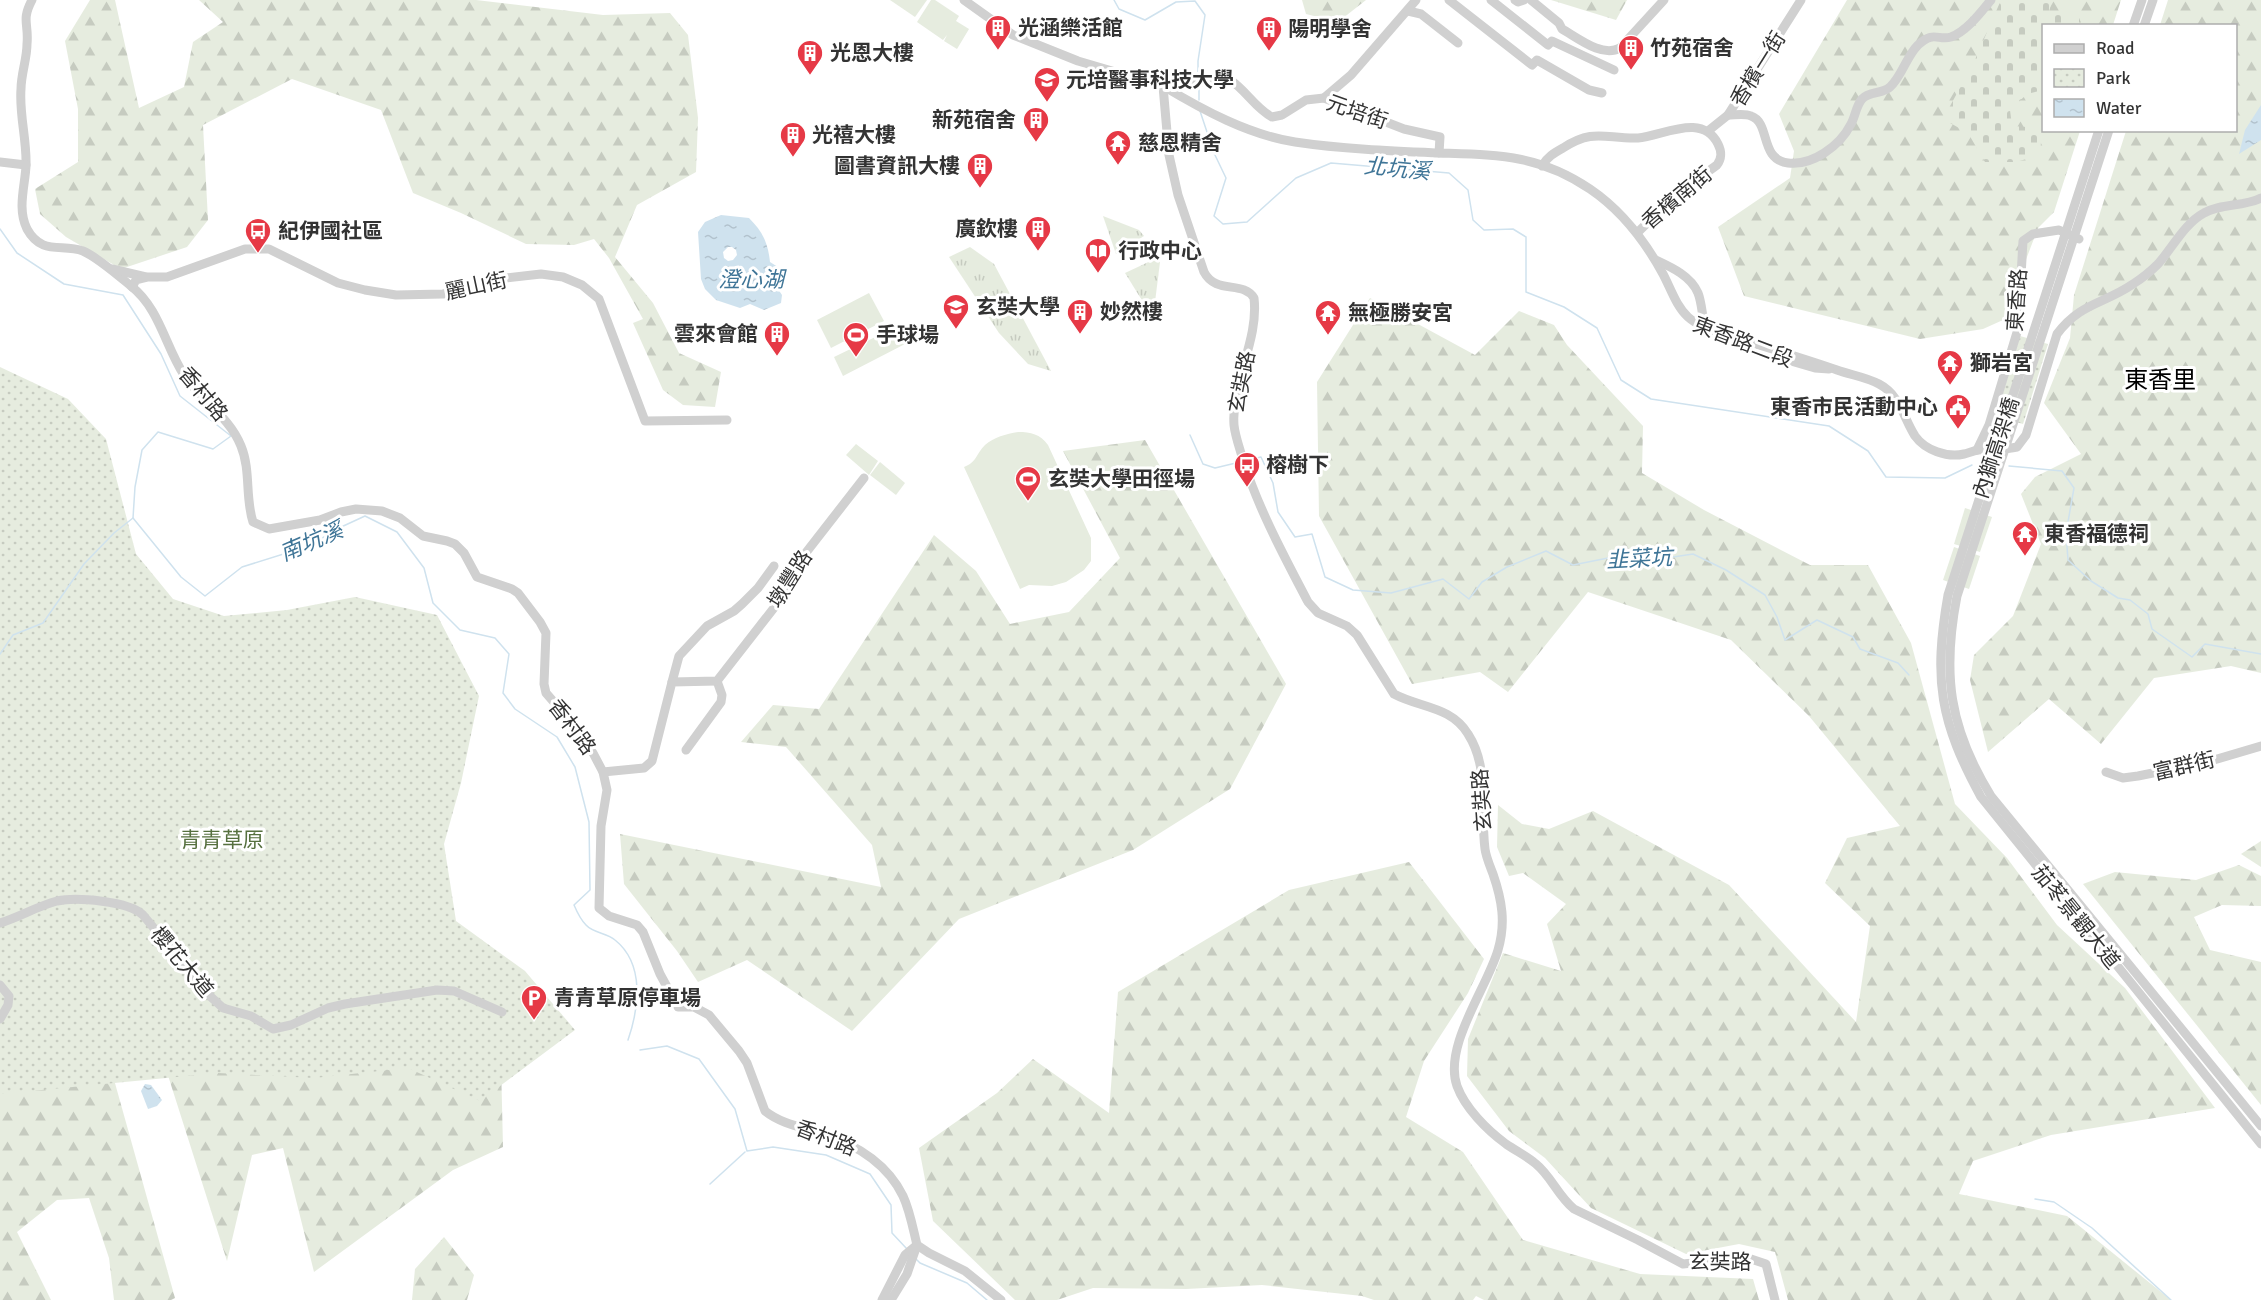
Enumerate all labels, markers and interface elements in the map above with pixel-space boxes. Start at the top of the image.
building icon: 光涵樂活館 [983,13,1013,51]
building icon: 陽明學舍 [1254,14,1284,52]
place label: 光涵樂活館 [1018,15,1123,41]
place label: 陽明學舍 [1288,16,1372,42]
legend [2042,24,2237,132]
street label: 香檳一街 [1725,26,1791,112]
building icon: 竹苑宿舍 [1616,33,1646,71]
place label: 竹苑宿舍 [1650,35,1734,61]
text: Road [2096,37,2135,59]
building icon: 光恩大樓 [795,38,825,76]
place label: 光恩大樓 [830,40,914,66]
school or university icon: 元培醫事科技大學 [1032,65,1062,103]
place label: 元培醫事科技大學 [1066,67,1234,93]
text: Park [2096,67,2131,89]
street label: 元培街 [1323,89,1391,135]
text: Water [2096,97,2142,119]
building icon: 新苑宿舍 [1021,105,1051,143]
place label: 新苑宿舍 [932,107,1016,133]
building icon: 光禧大樓 [778,120,808,158]
place label: 光禧大樓 [812,122,896,148]
temple icon: 慈恩精舍 [1103,128,1133,166]
place label: 慈恩精舍 [1138,130,1222,156]
building icon: 圖書資訊大樓 [965,151,995,189]
water label: 北坑溪 [1363,152,1434,185]
place label: 圖書資訊大樓 [834,153,960,179]
street label: 香檳南街 [1636,161,1718,235]
building icon: 廣欽樓 [1023,214,1053,252]
bus stop icon: 紀伊國社區 [243,216,273,254]
place label: 廣欽樓 [955,216,1018,242]
place label: 紀伊國社區 [278,218,383,244]
library icon: 行政中心 [1083,236,1113,274]
place label: 行政中心 [1118,238,1202,264]
water label: 澄心湖 [718,266,787,293]
street label: 麗山街 [442,267,510,305]
street label: 東香路 [2002,268,2032,332]
school or university icon: 玄奘大學 [941,292,971,330]
place label: 玄奘大學 [976,294,1060,320]
building icon: 妙然樓 [1065,297,1095,335]
temple icon: 無極勝安宮 [1313,298,1343,336]
place label: 妙然樓 [1100,299,1163,325]
place label: 無極勝安宮 [1348,300,1453,326]
street label: 東香路二段 [1689,311,1797,373]
building icon: 雲來會館 [762,319,792,357]
sports icon: 手球場 [841,320,871,358]
place label: 雲來會館 [674,321,758,347]
place label: 手球場 [876,322,939,348]
temple icon: 獅岩宮 [1935,348,1965,386]
street label: 玄奘路 [1223,349,1261,415]
place label: 獅岩宮 [1970,350,2033,376]
street label: 香村路 [173,362,233,426]
district label: 東香里 [2124,365,2196,395]
public building icon: 東香市民活動中心 [1943,392,1973,430]
place label: 東香市民活動中心 [1770,394,1938,420]
street label: 內獅高架橋 [1967,394,2025,502]
bus stop icon: 榕樹下 [1232,450,1262,488]
place label: 榕樹下 [1266,452,1329,478]
sports icon: 玄奘大學田徑場 [1013,464,1043,502]
place label: 玄奘大學田徑場 [1048,466,1195,492]
water label: 南坑溪 [276,515,350,567]
temple icon: 東香福德祠 [2010,519,2040,557]
place label: 東香福德祠 [2044,521,2149,547]
water label: 韭菜坑 [1605,543,1676,574]
street label: 墩豐路 [762,545,818,613]
street label: 香村路 [543,694,601,760]
street label: 富群街 [2150,746,2218,786]
street label: 玄奘路 [1467,768,1497,832]
park label: 青青草原 [180,827,264,853]
street label: 茄苳景觀大道 [2026,860,2126,974]
street label: 櫻花大道 [145,921,219,1003]
parking icon: 青青草原停車場 [519,983,549,1021]
place label: 青青草原停車場 [554,985,701,1011]
street label: 香村路 [792,1115,860,1161]
street label: 玄奘路 [1689,1249,1752,1275]

